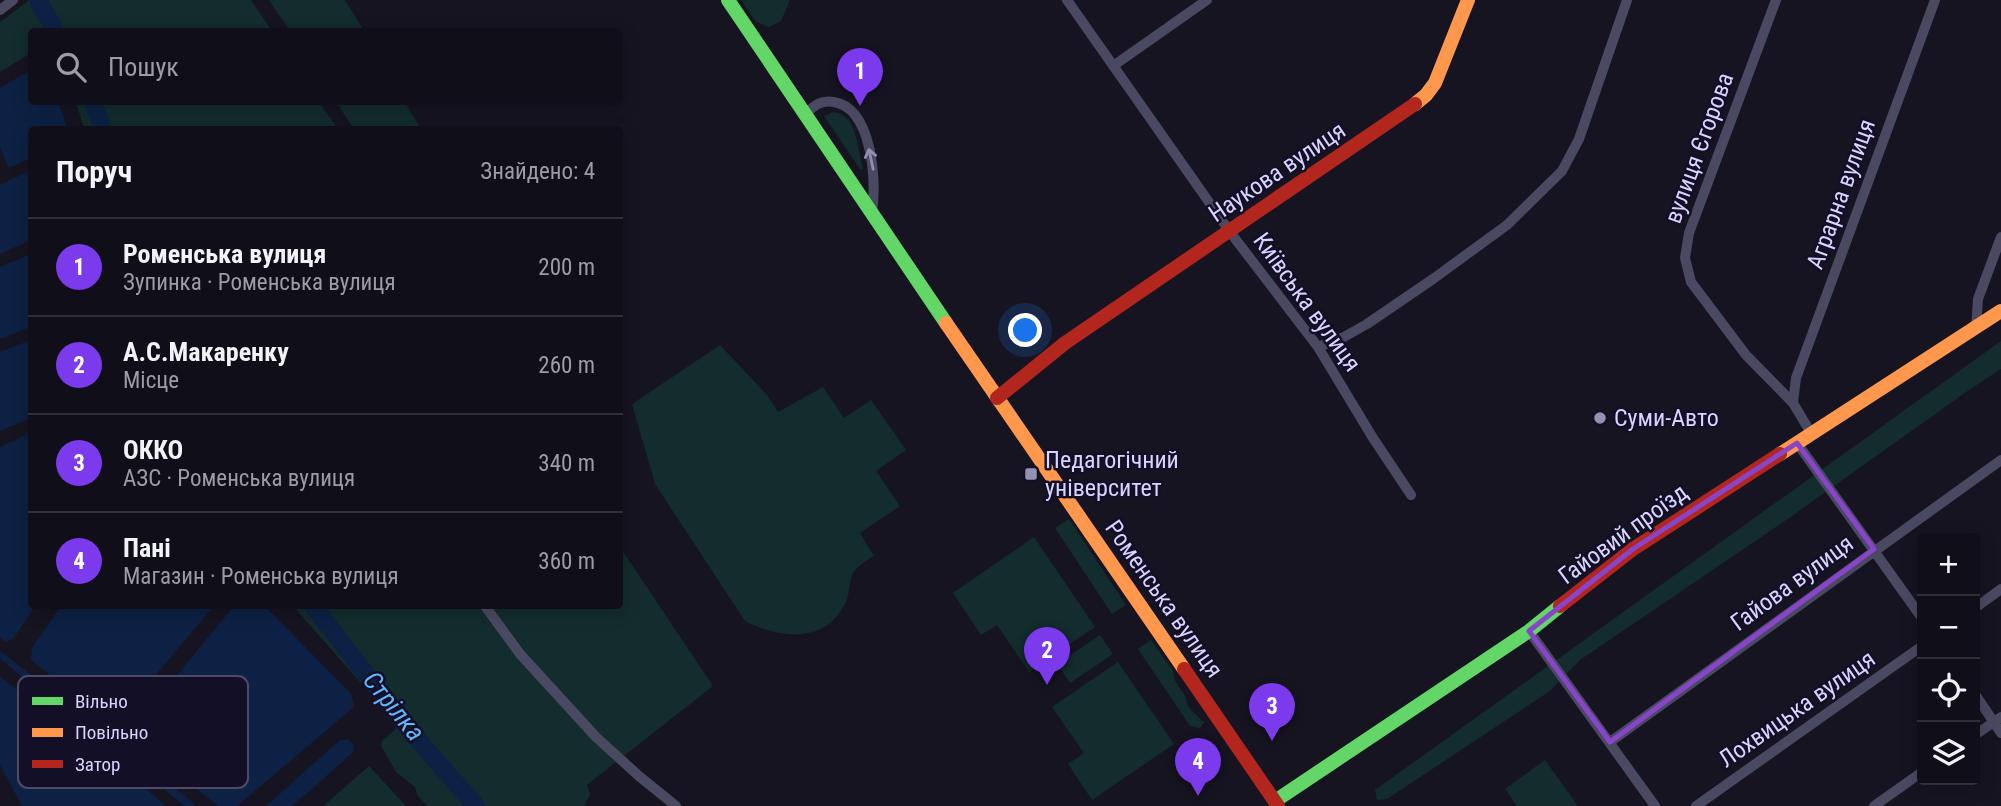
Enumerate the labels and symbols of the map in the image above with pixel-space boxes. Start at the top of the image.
pin: 1 [837,48,883,106]
street label: вулиця Єгорова [1659,69,1739,227]
street label: Аграрна вулиця [1801,115,1881,273]
street label: Наукова вулиця [1203,116,1351,228]
one-way arrow [863,148,877,171]
street label: Київська вулиця [1247,227,1367,377]
your location [1008,313,1042,347]
place label: Суми-Авто [1614,404,1719,432]
marker: Суми-Авто [1592,410,1608,426]
place label: Педагогічний університет [1045,446,1179,502]
marker: Педагогічний університет [1023,466,1039,482]
street label: Гайовий проїзд [1553,478,1693,590]
street label: Роменська вулиця [1099,515,1229,683]
street label: Гайова вулиця [1725,529,1859,637]
pin: 2 [1024,627,1070,685]
street label: Лохвицька вулиця [1713,645,1881,773]
water label: Стрілка [357,665,431,747]
legend [18,676,248,788]
pin: 3 [1249,683,1295,741]
text: Вільно [75,690,128,713]
text: Повільно [75,721,148,744]
pin: 4 [1175,738,1221,796]
text: Затор [75,753,120,776]

